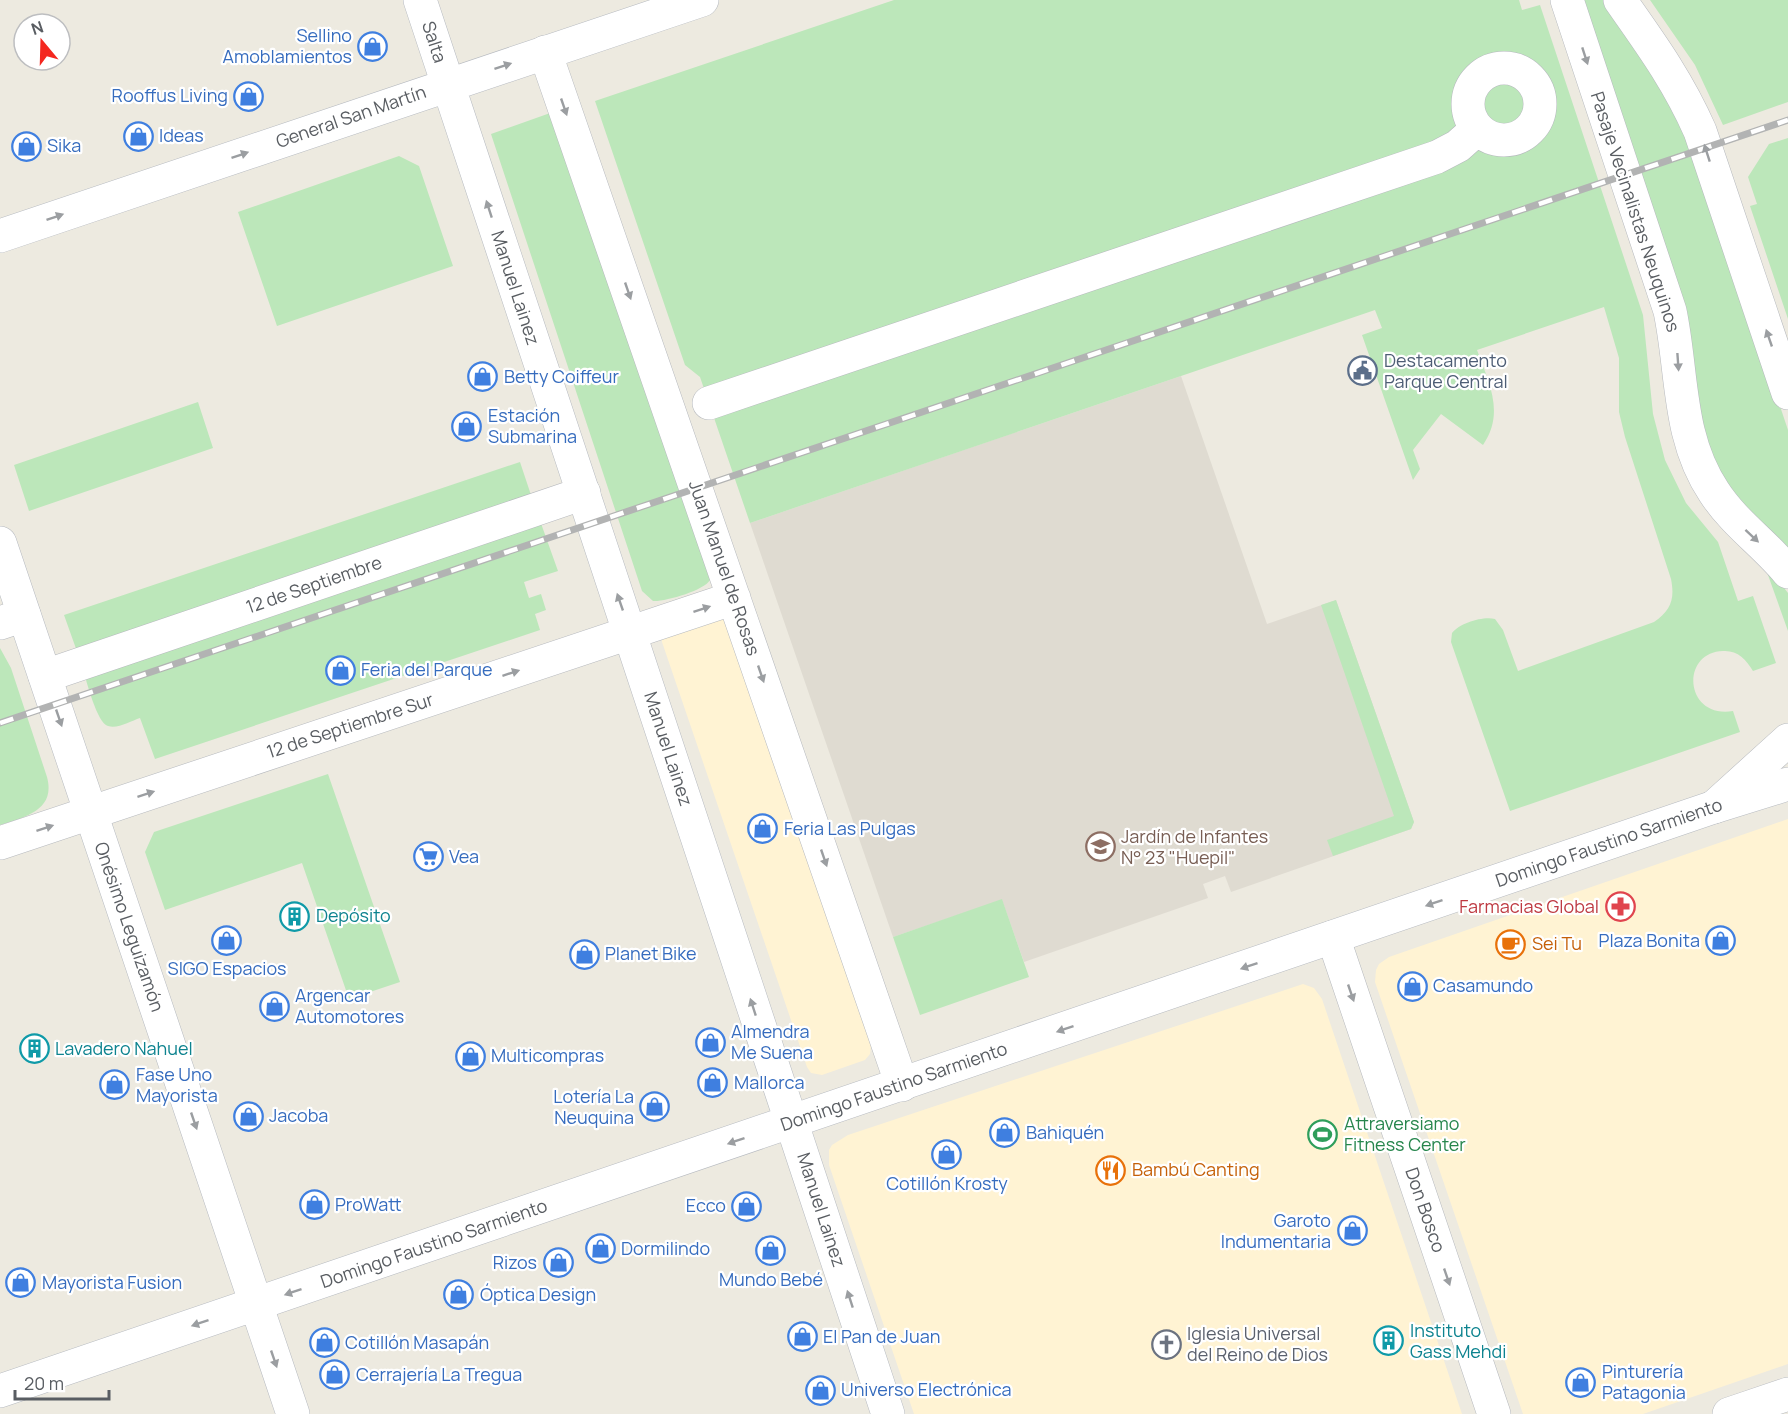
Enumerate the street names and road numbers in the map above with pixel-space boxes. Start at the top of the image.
street label: Salta [417,18,453,66]
street label: General San Martín [272,79,429,153]
street label: Pasaje Vecinalistas Neuquinos [1586,88,1686,335]
street label: Manuel Lainez [486,227,546,348]
street label: Juan Manuel de Rosas [684,477,766,658]
street label: 12 de Septiembre [243,550,385,619]
street label: 12 de Septiembre Sur [263,687,437,763]
street label: Manuel Lainez [639,688,699,809]
street label: Domingo Faustino Sarmiento [1492,792,1725,892]
street label: Onésimo Leguizamón [90,839,170,1015]
street label: Domingo Faustino Sarmiento [777,1036,1010,1136]
street label: Manuel Lainez [792,1149,852,1270]
street label: Don Bosco [1400,1164,1452,1255]
street label: Domingo Faustino Sarmiento [317,1193,550,1293]

